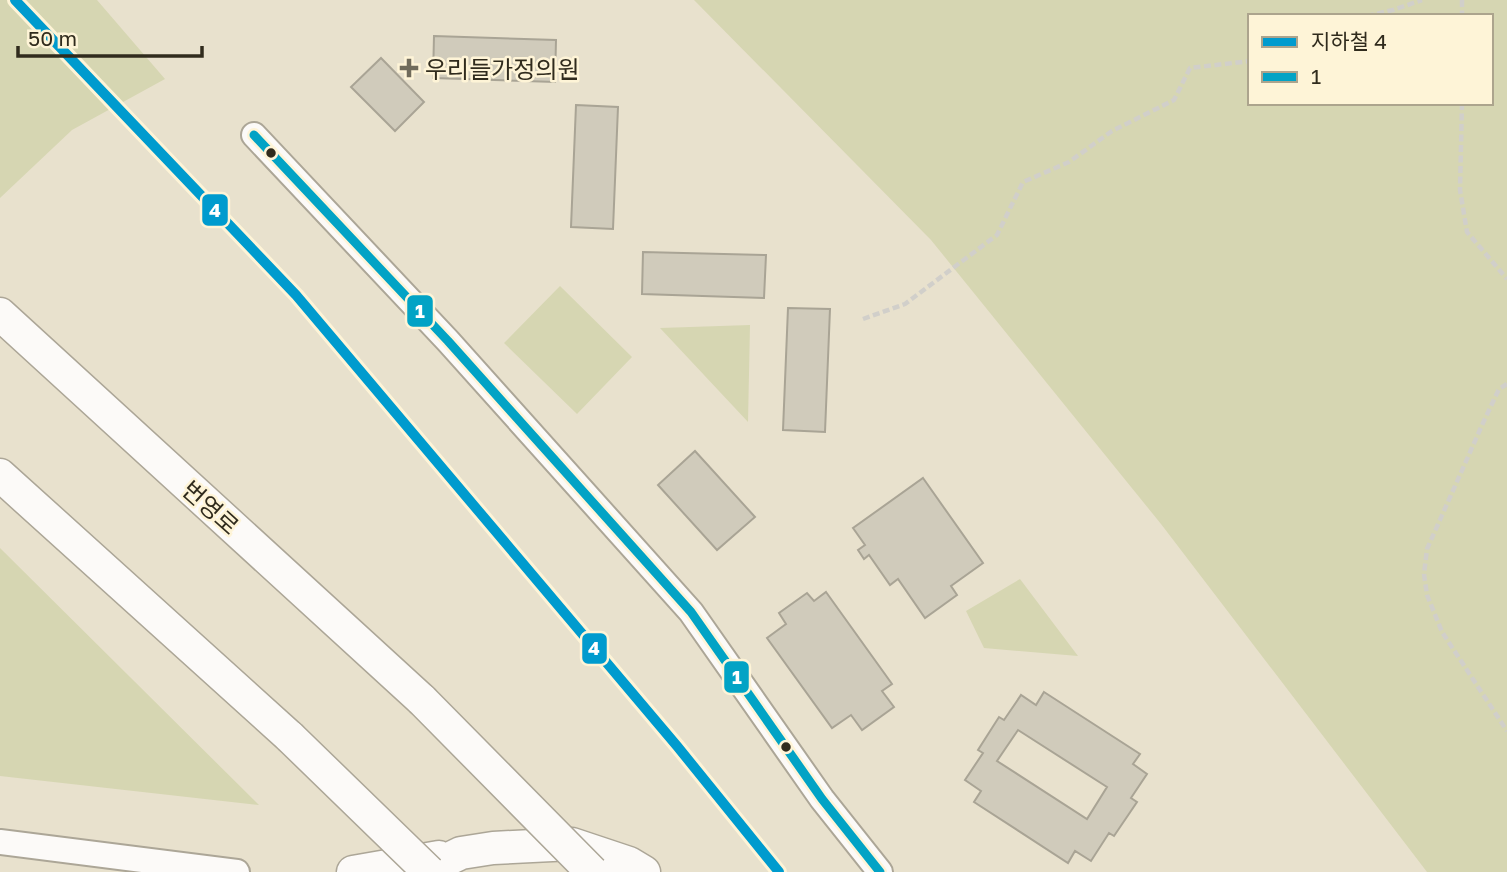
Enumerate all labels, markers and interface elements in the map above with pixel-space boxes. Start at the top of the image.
scale bar [18,14,201,58]
legend [1248,14,1493,105]
text: 50 m [28,25,77,51]
text: 지하철 4 [1311,28,1387,54]
place label: 우리들가정의원 [425,54,580,83]
marker: 우리들가정의원 [399,58,419,78]
text: 1 [1311,63,1321,89]
unlabelled marker [264,146,278,160]
line badge: 4 [201,193,229,227]
text: 4 [209,198,221,221]
line badge: 1 [406,294,434,328]
text: 1 [415,299,425,322]
street label: 번영로 [177,474,245,540]
line badge: 4 [581,632,608,665]
text: 4 [588,636,600,659]
line badge: 1 [723,660,750,694]
text: 1 [732,665,742,688]
unlabelled marker [779,740,793,754]

